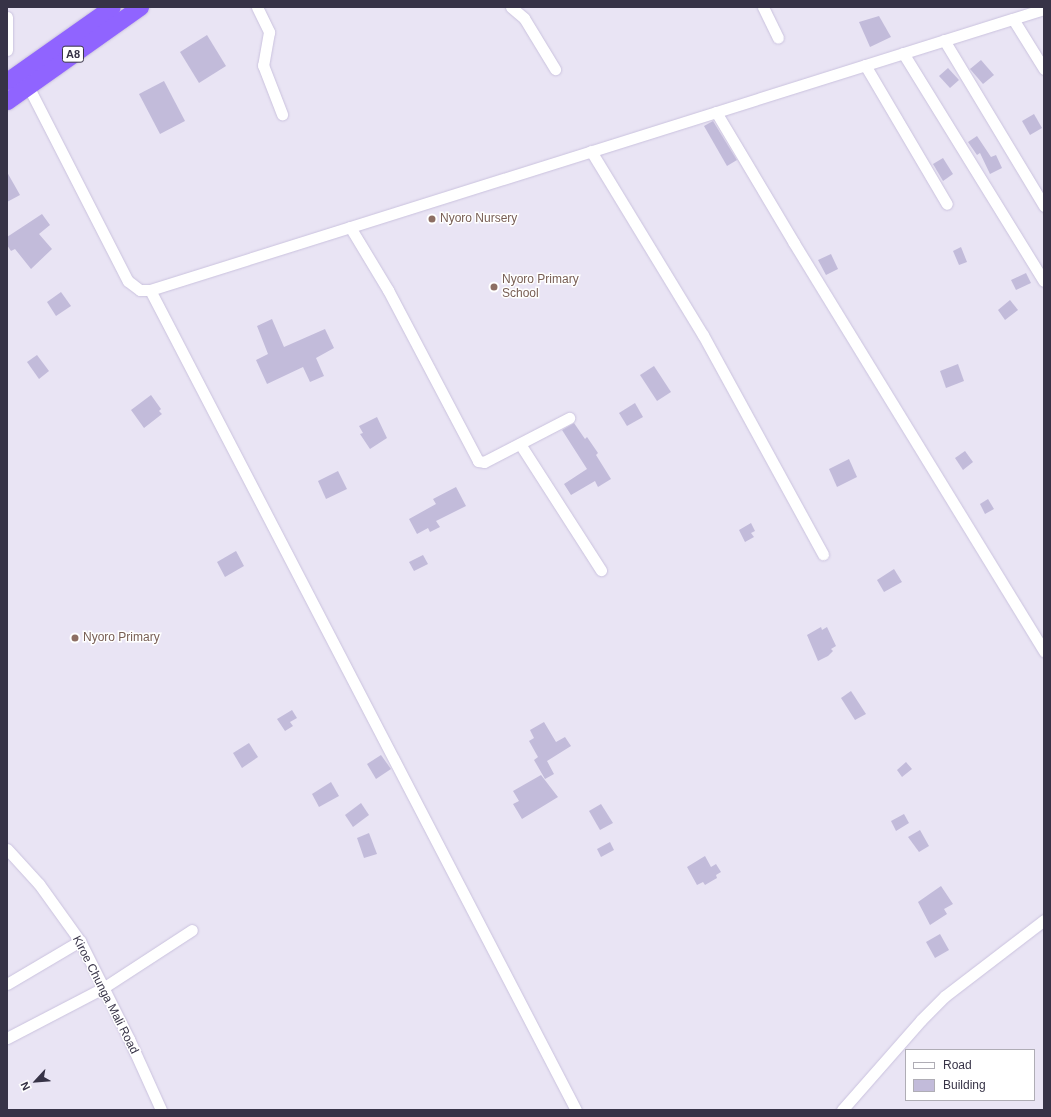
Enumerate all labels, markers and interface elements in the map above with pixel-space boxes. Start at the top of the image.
road number: A8 [61,45,85,63]
place label: Nyoro Nursery [440,212,517,226]
marker: Nyoro Nursery [427,214,437,224]
place label: Nyoro Primary School [502,273,579,301]
marker: Nyoro Primary School [489,282,499,292]
place label: Nyoro Primary [83,631,160,645]
marker: Nyoro Primary [70,633,80,643]
street label: Kiroe Chunga Mali Road [69,933,141,1057]
legend [905,1049,1035,1101]
text: Road [943,1058,972,1072]
north arrow [16,1061,56,1101]
text: Building [943,1078,986,1092]
text: N [18,1080,32,1092]

